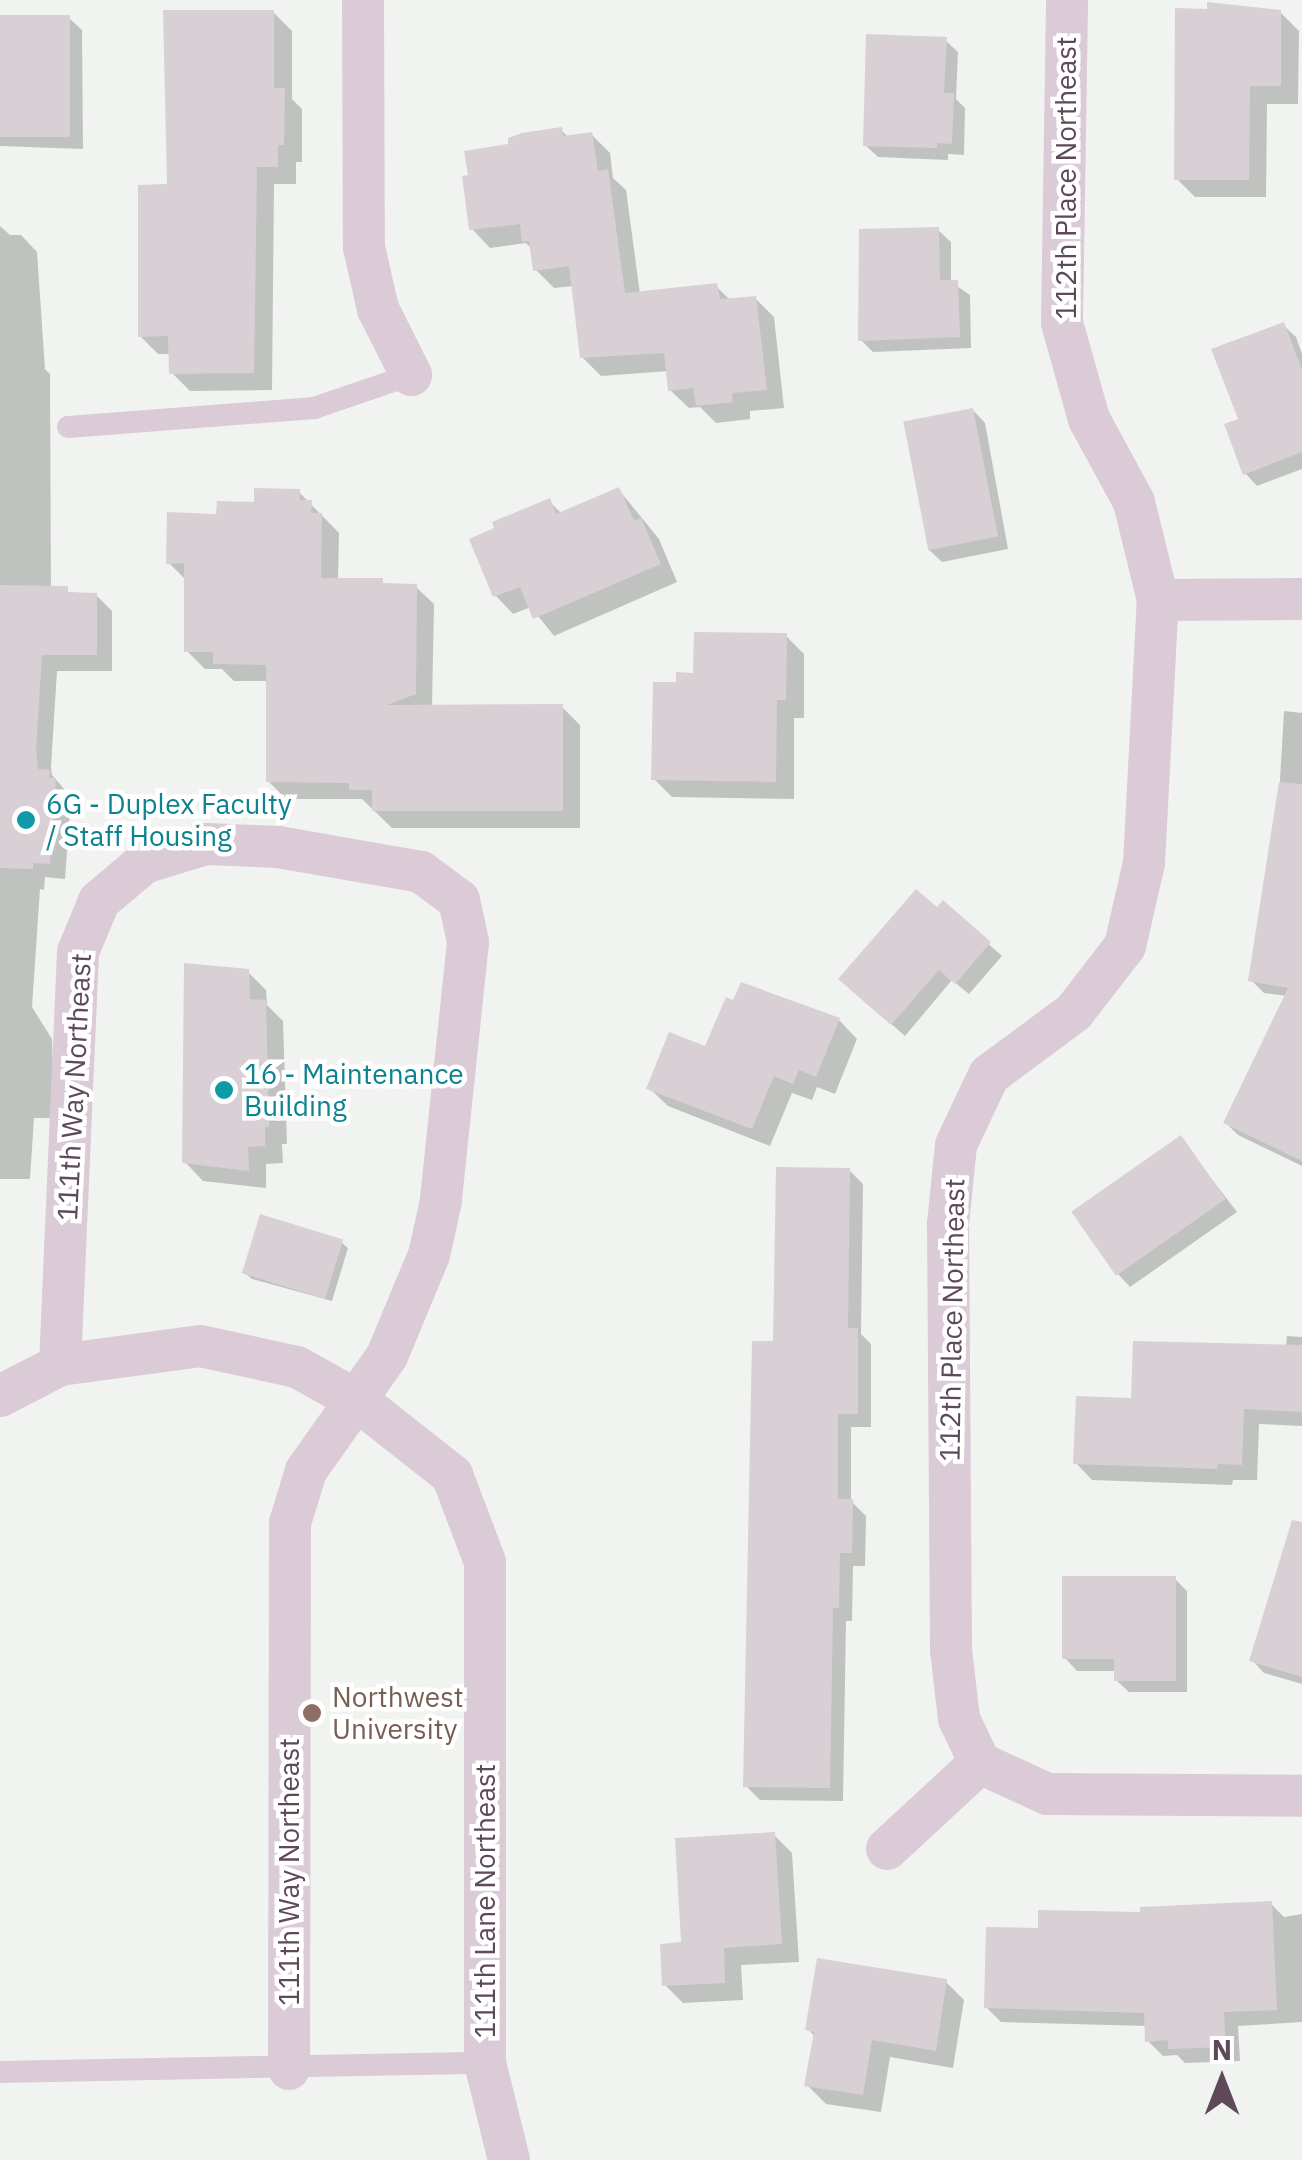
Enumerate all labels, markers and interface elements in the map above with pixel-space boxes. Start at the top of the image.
street label: 112th Place Northeast [1049,36,1083,320]
place label: 6G - Duplex Faculty / Staff Housing [46,787,292,853]
marker: 6G - Duplex Faculty / Staff Housing [15,809,37,831]
street label: 111th Way Northeast [50,952,98,1222]
place label: 16 - Maintenance Building [244,1057,464,1123]
marker: 16 - Maintenance Building [213,1079,235,1101]
street label: 112th Place Northeast [933,1178,971,1462]
place label: Northwest University [332,1680,463,1746]
marker: Northwest University [301,1702,323,1724]
street label: 111th Way Northeast [272,1738,306,2006]
street label: 111th Lane Northeast [468,1764,502,2038]
north arrow [1172,2030,1272,2130]
text: N [1212,2031,1232,2068]

